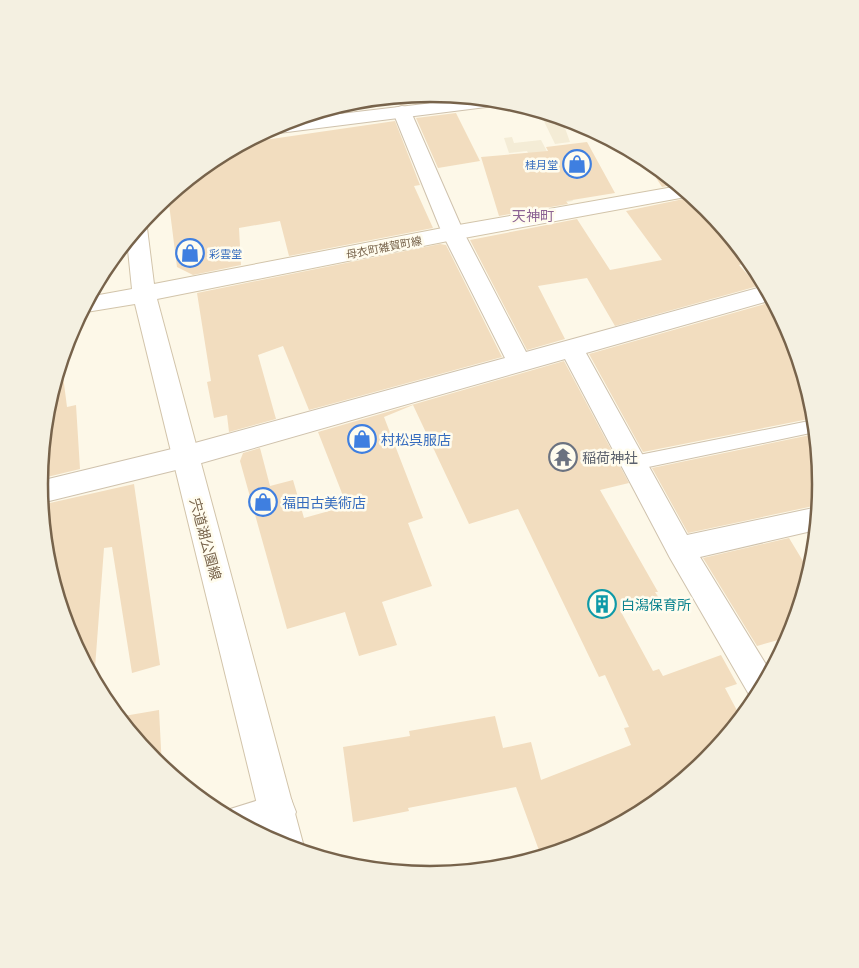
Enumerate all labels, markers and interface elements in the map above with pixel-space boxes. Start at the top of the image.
shop icon: 桂月堂 [562,149,592,179]
place label: 桂月堂 [525,157,558,172]
district label: 天神町 [512,206,554,225]
street label: 母衣町雑賀町線 [345,232,423,262]
shop icon: 彩雲堂 [175,238,205,268]
place label: 彩雲堂 [209,246,242,261]
shop icon: 村松呉服店 [347,424,377,454]
place label: 村松呉服店 [381,430,451,449]
temple icon: 稲荷神社 [548,442,578,472]
place label: 稲荷神社 [582,448,638,467]
shop icon: 福田古美術店 [248,487,278,517]
place label: 福田古美術店 [282,493,366,512]
street label: 宍道湖公園線 [186,496,226,582]
building icon: 白潟保育所 [587,589,617,619]
place label: 白潟保育所 [621,595,691,614]

